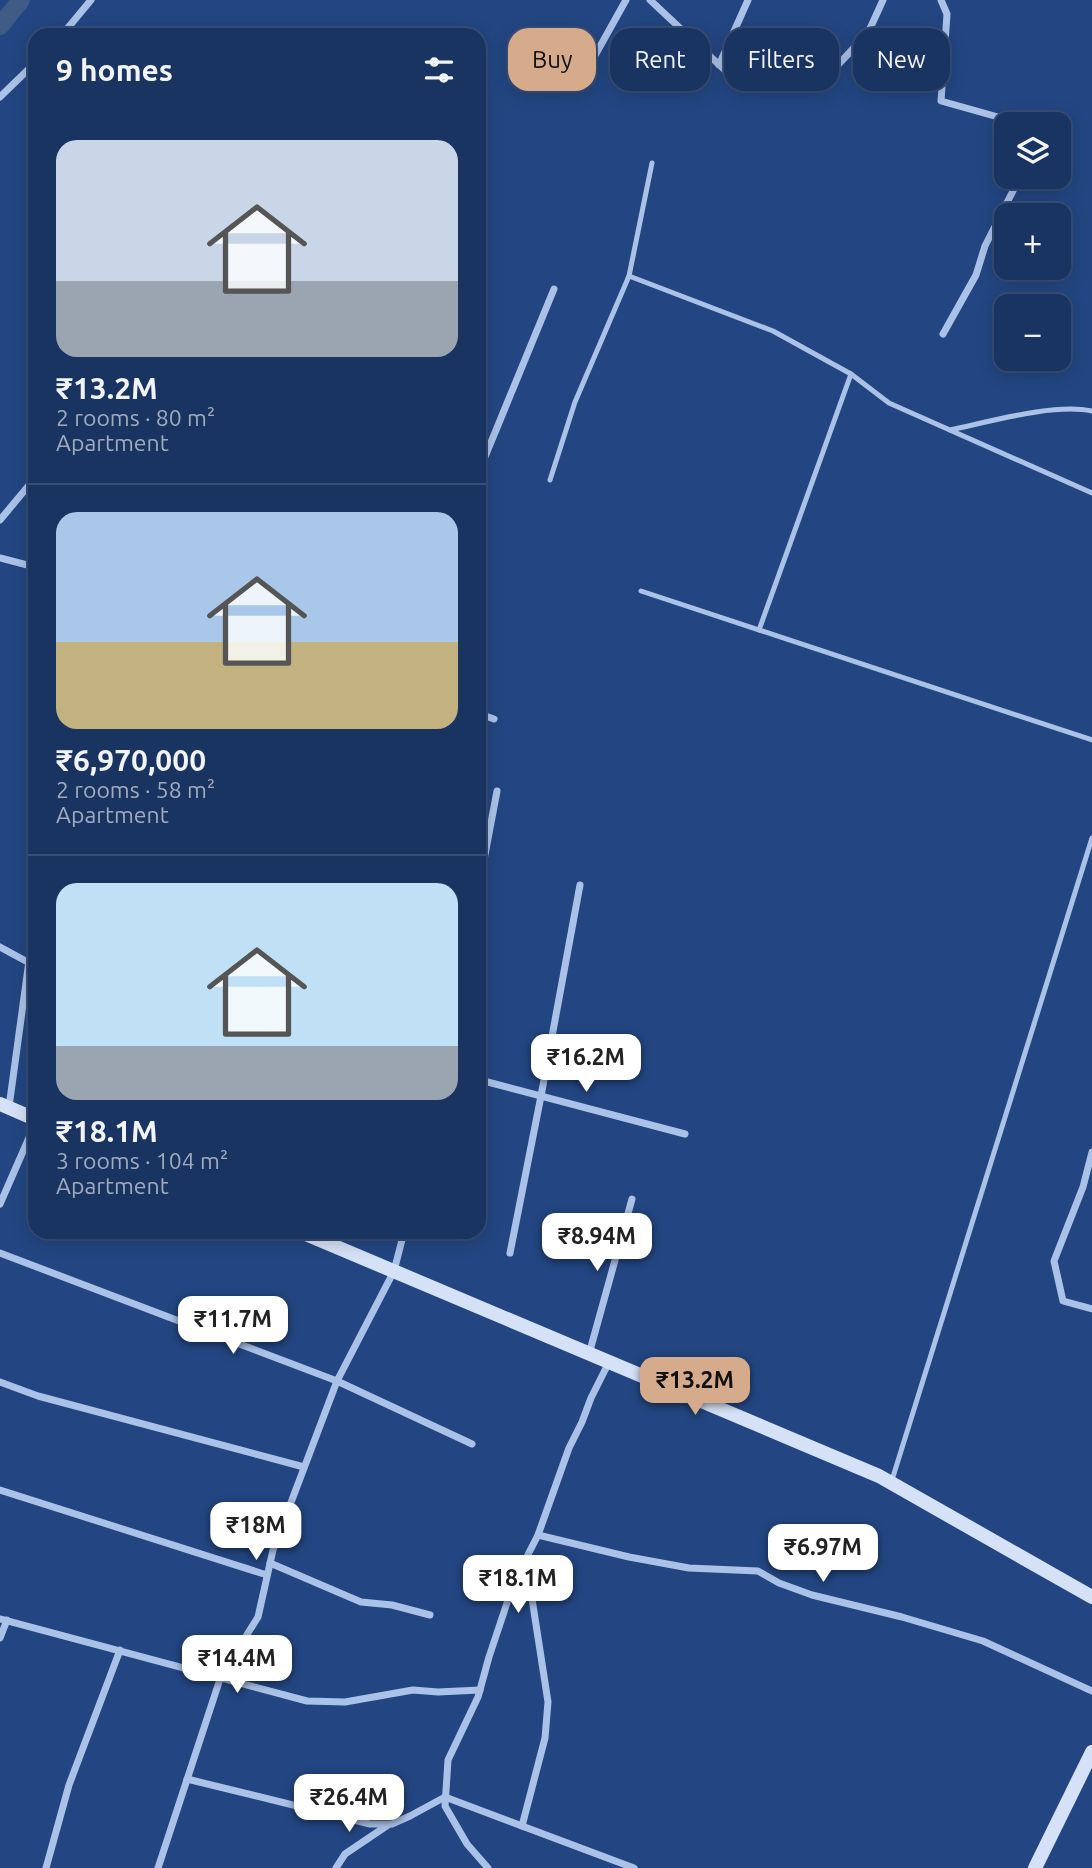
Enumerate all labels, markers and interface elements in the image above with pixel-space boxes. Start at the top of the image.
chip: Buy [508,28,596,91]
chip: Rent [610,28,710,91]
chip: Filters [724,28,839,91]
chip: New [853,28,950,91]
icon: filters [420,51,458,89]
text: 9 homes [56,53,173,87]
map controls [994,112,1071,371]
button: layers [994,112,1071,189]
icon: home [194,186,320,312]
button: + [994,203,1071,280]
button: − [994,294,1071,371]
text: ₹13.2M [56,371,158,405]
text: 2 rooms · 80 m² [56,405,215,430]
text: Apartment [56,430,169,455]
icon: home [194,558,320,684]
text: ₹6,970,000 [56,743,206,777]
text: 2 rooms · 58 m² [56,777,215,802]
text: Apartment [56,802,169,827]
icon: home [194,929,320,1055]
pin: ₹16.2M [529,1034,643,1094]
text: ₹16.2M [547,1044,625,1069]
text: ₹18.1M [56,1114,158,1148]
text: 3 rooms · 104 m² [56,1148,228,1173]
text: Apartment [56,1173,169,1198]
pin: ₹8.94M [540,1214,654,1273]
text: ₹8.94M [558,1223,636,1248]
pin: ₹11.7M [176,1296,290,1356]
text: ₹11.7M [194,1306,272,1331]
pin: ₹13.2M [638,1358,752,1417]
text: ₹13.2M [656,1367,734,1392]
pin: ₹18M [215,1502,297,1562]
text: ₹18M [226,1512,286,1537]
pin: ₹6.97M [766,1524,880,1584]
text: ₹6.97M [784,1534,862,1559]
pin: ₹18.1M [461,1556,575,1615]
text: ₹18.1M [479,1565,557,1590]
pin: ₹14.4M [180,1636,294,1695]
text: ₹14.4M [198,1645,276,1670]
pin: ₹26.4M [292,1774,406,1834]
text: ₹26.4M [310,1784,388,1809]

